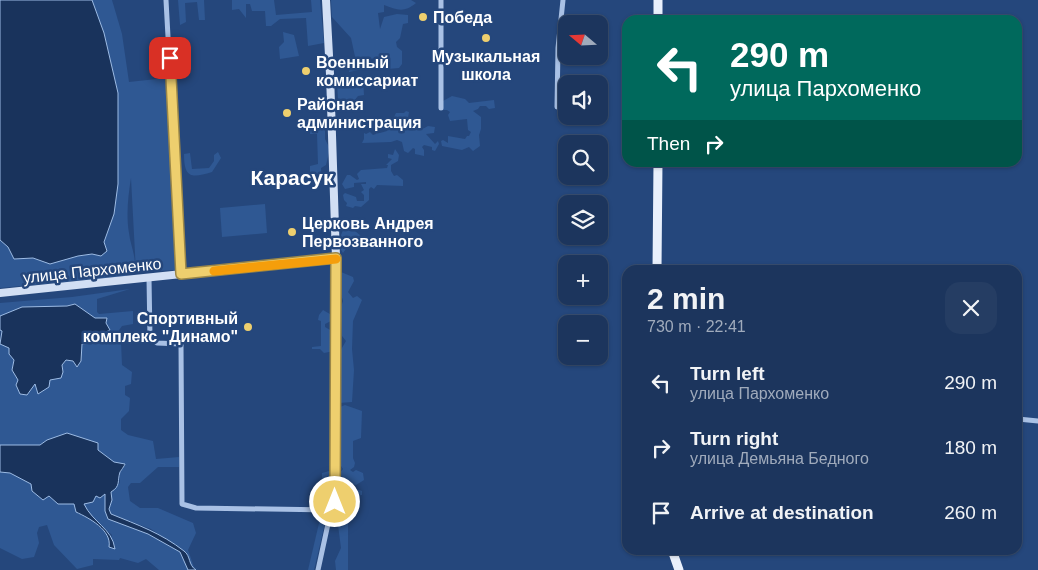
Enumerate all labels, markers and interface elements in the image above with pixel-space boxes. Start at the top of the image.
place label: Победа [433,9,492,26]
marker: Победа [417,11,429,23]
north arrow [558,15,608,65]
map controls [558,15,608,365]
marker: Музыкальная школа [480,32,492,44]
icon: left [647,35,712,100]
text: 290 m [730,35,829,74]
pin [149,37,191,79]
icon: arrive [156,44,184,72]
place label: Музыкальная школа [432,48,540,83]
place label: Военный комиссариат [316,54,418,89]
marker: Военный комиссариат [300,65,312,77]
button: sound [558,75,608,125]
text: улица Пархоменко [730,76,921,101]
place label: Районая администрация [297,96,422,131]
marker: Районая администрация [281,107,293,119]
icon: right [700,130,728,158]
text: Then [647,133,690,154]
button: search [558,135,608,185]
district label: Карасук [250,166,334,189]
button: layers [558,195,608,245]
place label: Церковь Андрея Первозванного [302,215,434,250]
marker: Церковь Андрея Первозванного [286,226,298,238]
street label: улица Пархоменко [22,255,162,286]
button: + [558,255,608,305]
text: 2 min [647,282,725,315]
button: close [945,282,997,334]
place label: Спортивный комплекс "Динамо" [83,310,238,345]
button: − [558,315,608,365]
text: 730 m · 22:41 [647,318,746,335]
marker: Спортивный комплекс "Динамо" [242,321,254,333]
text: Turn left [690,363,765,384]
icon: left [647,369,675,397]
text: 290 m [944,372,997,393]
text: улица Пархоменко [690,385,829,402]
text: Turn right [690,428,778,449]
icon: right [647,434,675,462]
text: 180 m [944,437,997,458]
text: улица Демьяна Бедного [690,450,869,467]
position arrow [308,475,360,527]
icon: arrive [647,499,675,527]
text: Arrive at destination [690,502,874,523]
text: 260 m [944,502,997,523]

